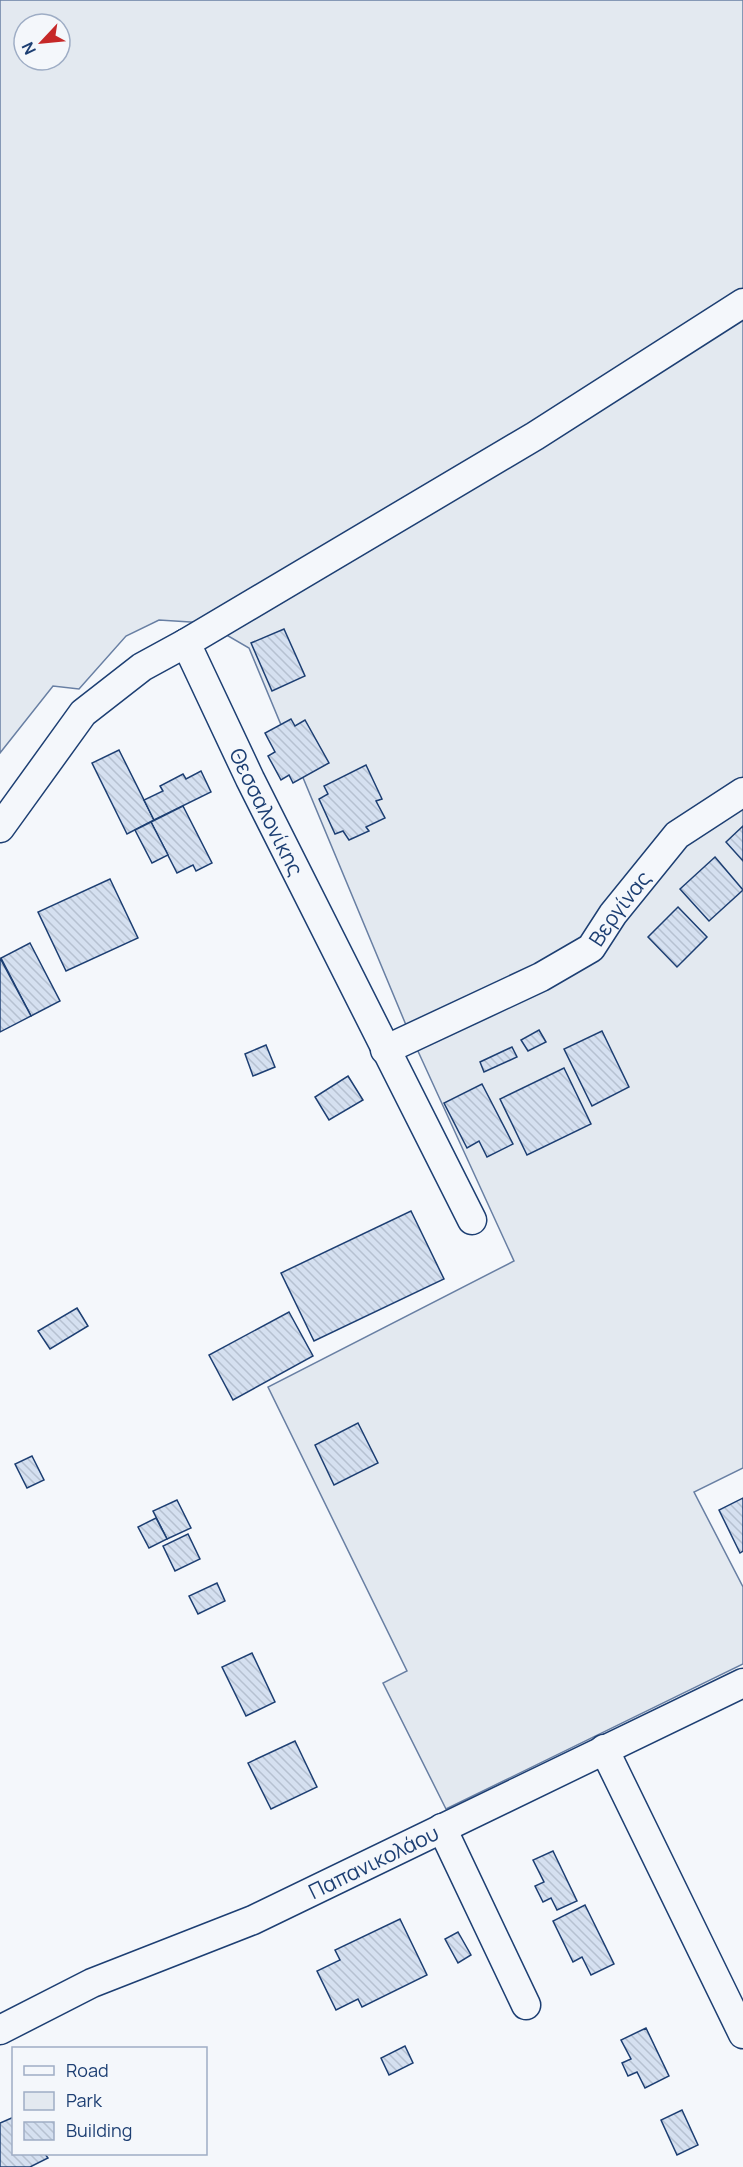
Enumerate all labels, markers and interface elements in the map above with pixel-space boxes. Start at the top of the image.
north arrow [12,12,72,72]
text: N [16,39,41,59]
street label: Θεσσαλονίκης [223,744,310,880]
street label: Βεργίνας [582,865,657,951]
street label: Παπανικολάου [304,1818,443,1905]
legend [12,2047,207,2155]
text: Road [66,2058,109,2082]
text: Park [66,2088,103,2112]
text: Building [66,2118,132,2142]

